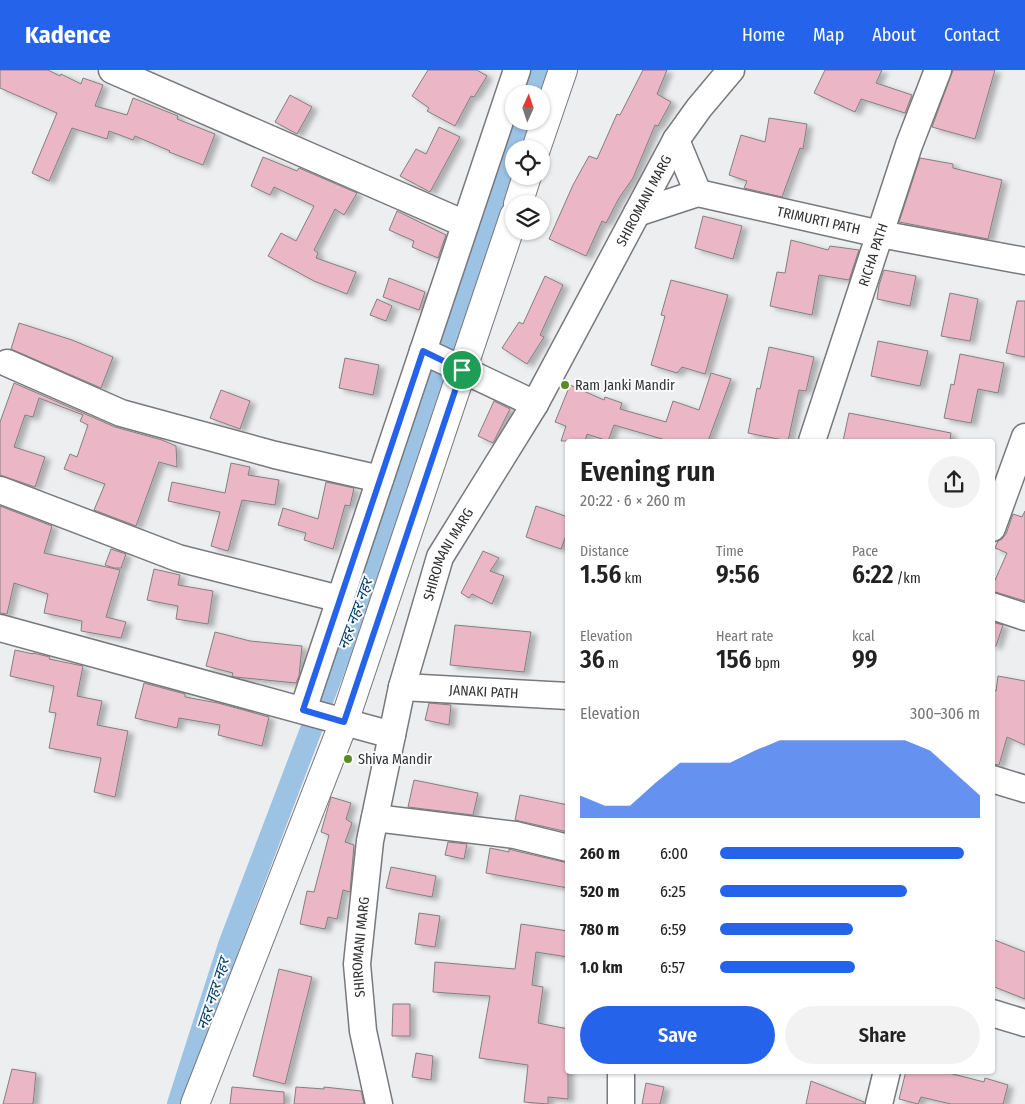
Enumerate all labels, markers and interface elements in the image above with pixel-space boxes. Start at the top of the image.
text: Kadence [25,21,111,49]
text: Home [742,24,785,46]
text: Map [813,24,844,46]
text: About [872,24,916,46]
text: Contact [944,24,1000,46]
north arrow [505,85,550,130]
map controls [505,85,550,240]
button: locate [505,140,550,185]
street label: SHIROMANI MARG [613,152,675,249]
button: layers [505,195,550,240]
street label: TRIMURTI PATH [775,203,862,238]
street label: RICHA PATH [855,221,892,289]
pin [441,349,483,391]
icon: arrive [448,356,476,384]
place label: Ram Janki Mandir [575,377,675,394]
marker: Ram Janki Mandir [559,379,571,391]
text: Evening run [580,455,715,488]
button: share [928,456,980,508]
text: 20:22 · 6 × 260 m [580,491,686,510]
street label: SHIROMANI MARG [420,505,477,603]
text: Distance [580,543,629,560]
text: Time [716,543,744,560]
text: Pace [852,543,878,560]
text: 1.56 [580,560,621,590]
text: 9:56 [716,560,760,590]
text: 6:22 [852,560,894,590]
text: km [621,570,642,587]
text: /km [894,570,921,587]
water label: नहर नहर नहर [334,573,377,652]
text: Elevation [580,628,633,645]
text: Heart rate [716,628,773,645]
text: kcal [852,628,875,645]
text: 36 [580,645,605,675]
text: 156 [716,645,751,675]
text: 99 [852,645,877,675]
text: m [605,655,619,672]
text: bpm [751,655,780,672]
street label: JANAKI PATH [449,682,519,702]
text: Elevation [580,704,640,723]
text: 300–306 m [910,704,980,723]
place label: Shiva Mandir [358,751,432,768]
marker: Shiva Mandir [342,753,354,765]
text: 260 m [580,844,620,863]
text: 6:00 [660,844,688,863]
text: 520 m [580,882,619,901]
text: 6:25 [660,882,686,901]
street label: SHIROMANI MARG [349,896,373,998]
text: 780 m [580,920,619,939]
text: 6:59 [660,920,686,939]
water label: नहर नहर नहर [193,953,234,1032]
text: 1.0 km [580,958,623,977]
text: 6:57 [660,958,685,977]
button: Save [580,1006,775,1064]
button: Share [785,1006,980,1064]

